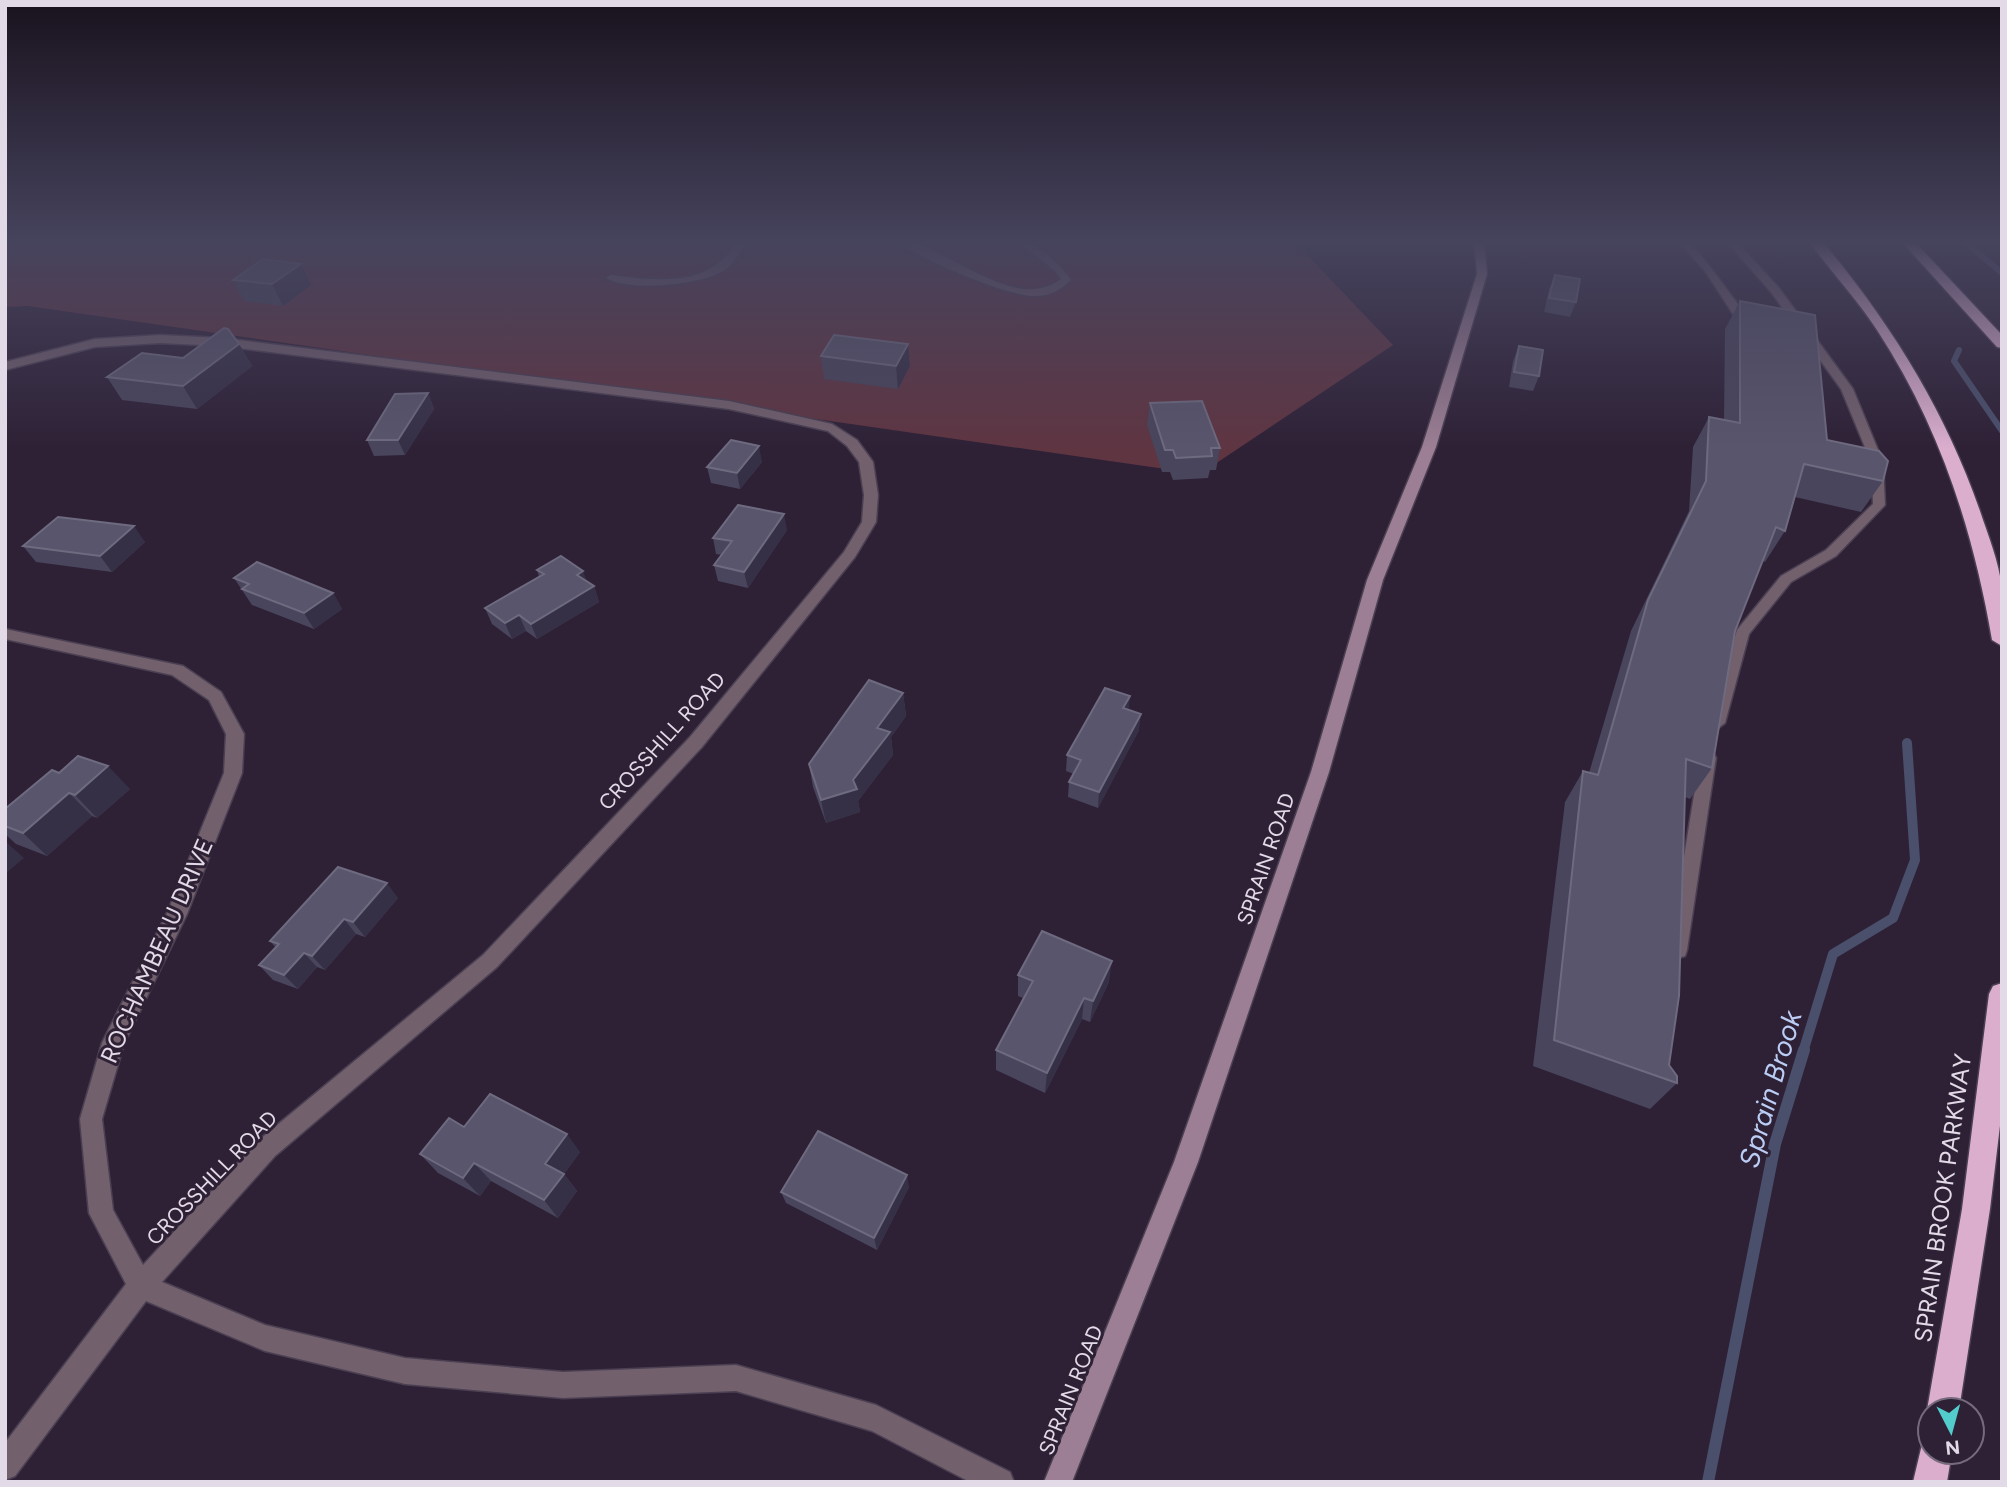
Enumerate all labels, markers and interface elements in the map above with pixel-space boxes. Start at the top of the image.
street label: CROSSHILL ROAD [593,667,730,815]
street label: SPRAIN ROAD [1231,790,1300,928]
street label: ROCHAMBEAU DRIVE [94,834,219,1067]
water label: Sprain Brook [1731,1005,1809,1171]
street label: SPRAIN BROOK PARKWAY [1908,1051,1977,1344]
street label: CROSSHILL ROAD [141,1105,282,1250]
street label: SPRAIN ROAD [1033,1321,1108,1458]
north arrow [1916,1396,1986,1466]
text: N [1944,1435,1961,1460]

